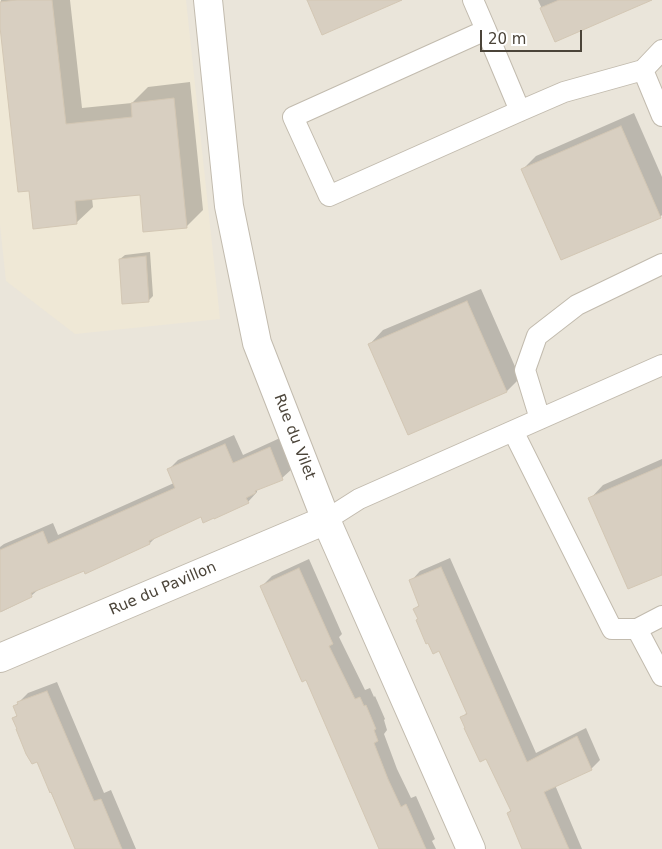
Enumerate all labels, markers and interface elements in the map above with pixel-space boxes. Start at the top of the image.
scale bar [482,20,584,52]
text: 20 m [488,30,526,48]
street label: Rue du Vilet [269,392,319,482]
street label: Rue du Pavillon [107,558,219,620]

